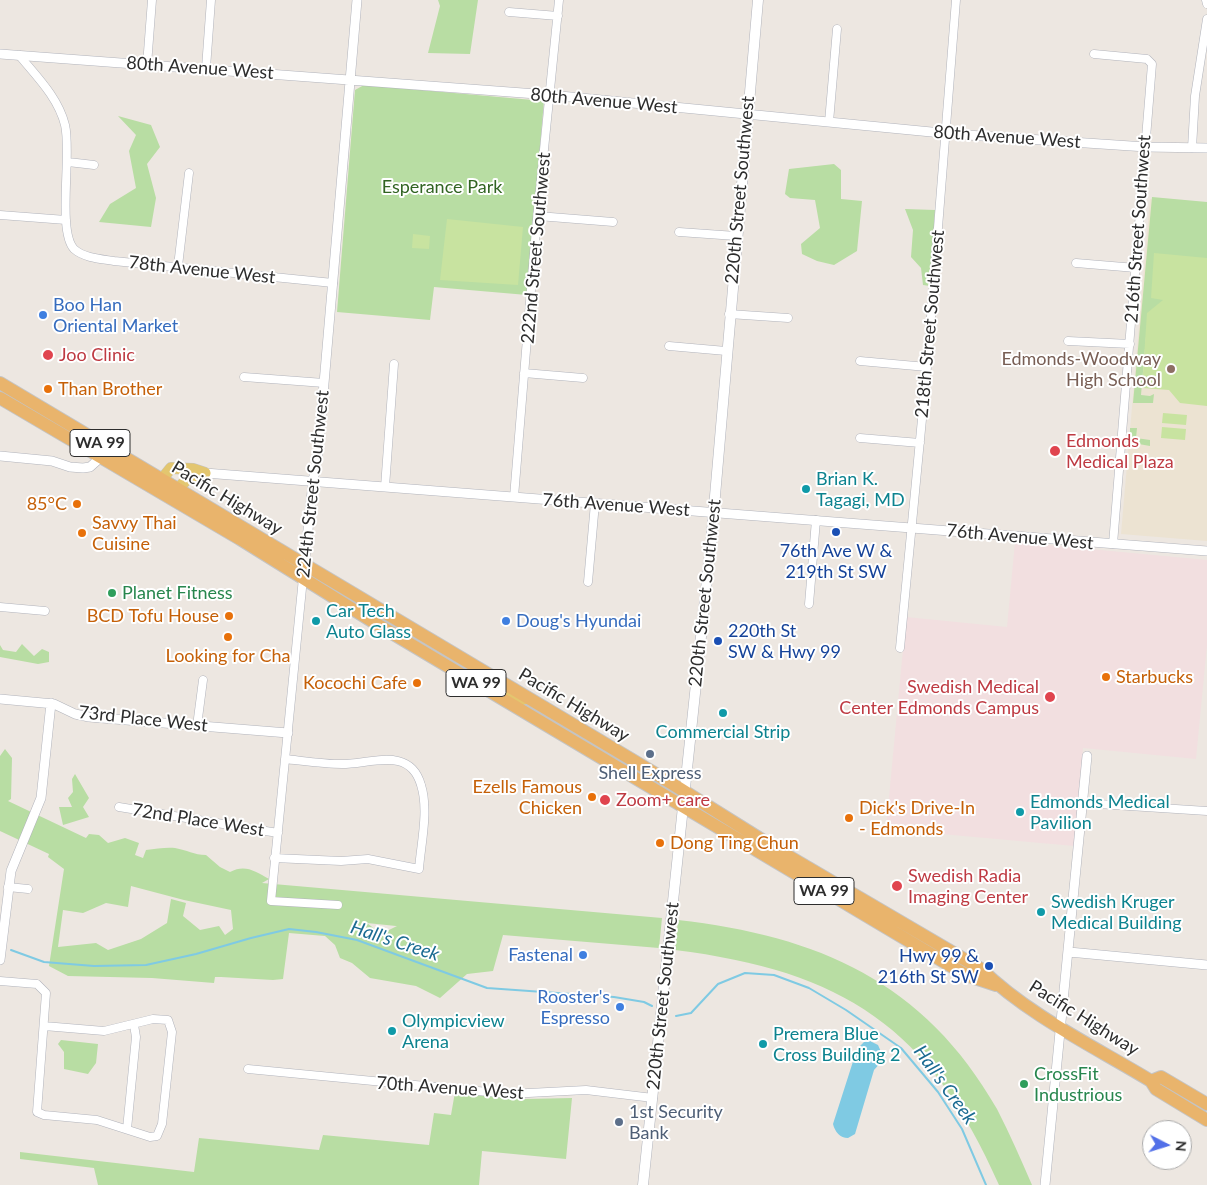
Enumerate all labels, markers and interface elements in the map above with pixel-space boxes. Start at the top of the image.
street label: 80th Avenue West [126,52,274,84]
street label: 80th Avenue West [530,84,678,118]
street label: 220th Street Southwest [721,95,759,285]
street label: 80th Avenue West [933,121,1081,153]
street label: 216th Street Southwest [1121,134,1155,324]
street label: 222nd Street Southwest [517,151,555,345]
park label: Esperance Park [382,176,502,198]
street label: 218th Street Southwest [911,229,949,419]
street label: 78th Avenue West [127,252,277,288]
place label: Boo Han Oriental Market [53,294,178,336]
marker: Boo Han Oriental Market [37,309,49,321]
place label: Joo Clinic [59,344,135,366]
marker: Joo Clinic [41,348,55,362]
place label: Edmonds-Woodway High School [1001,348,1161,390]
marker: Edmonds-Woodway High School [1165,363,1177,375]
place label: Than Brother [58,378,162,400]
marker: Than Brother [42,383,54,395]
street label: 224th Street Southwest [292,389,334,579]
road number: WA 99 [70,429,130,456]
place label: Edmonds Medical Plaza [1066,430,1174,472]
marker: Edmonds Medical Plaza [1048,444,1062,458]
street label: Pacific Highway [168,456,286,540]
place label: Brian K. Tagagi, MD [816,468,905,510]
marker: Brian K. Tagagi, MD [800,483,812,495]
street label: 76th Avenue West [542,489,690,521]
place label: 85°C [27,493,67,515]
marker: 85°C [71,498,83,510]
street label: 220th Street Southwest [684,498,726,688]
place label: Savvy Thai Cuisine [92,512,177,554]
street label: 76th Avenue West [946,520,1094,554]
marker: 76th Ave W & 219th St SW [830,526,842,538]
marker: Savvy Thai Cuisine [76,527,88,539]
place label: 76th Ave W & 219th St SW [780,540,892,582]
place label: Planet Fitness [122,582,233,604]
marker: Planet Fitness [106,587,118,599]
place label: Car Tech Auto Glass [326,600,411,642]
place label: BCD Tofu House [87,605,219,627]
marker: BCD Tofu House [223,610,235,622]
place label: Doug's Hyundai [516,610,641,632]
marker: Car Tech Auto Glass [310,615,322,627]
marker: Doug's Hyundai [500,615,512,627]
place label: 220th St SW & Hwy 99 [728,620,841,662]
marker: Looking for Cha [222,631,234,643]
marker: 220th St SW & Hwy 99 [712,635,724,647]
place label: Looking for Cha [166,645,290,667]
street label: Pacific Highway [515,663,633,747]
place label: Starbucks [1116,666,1193,688]
road number: WA 99 [446,670,506,696]
marker: Starbucks [1100,671,1112,683]
place label: Kocochi Cafe [303,672,407,694]
place label: Swedish Medical Center Edmonds Campus [839,676,1039,719]
marker: Kocochi Cafe [411,677,423,689]
marker: Swedish Medical Center Edmonds Campus [1043,690,1057,704]
street label: 73rd Place West [77,701,209,737]
marker: Commercial Strip [717,707,729,719]
place label: Commercial Strip [656,721,790,743]
marker: Shell Express [644,748,656,760]
place label: Shell Express [599,762,701,784]
place label: Ezells Famous Chicken [473,776,582,819]
place label: Zoom+ care [616,789,710,811]
marker: Ezells Famous Chicken [586,791,598,803]
place label: Edmonds Medical Pavilion [1030,791,1170,834]
marker: Zoom+ care [598,793,612,807]
place label: Dick's Drive-In - Edmonds [859,797,975,840]
street label: 72nd Place West [130,799,266,841]
marker: Edmonds Medical Pavilion [1014,806,1026,818]
marker: Dick's Drive-In - Edmonds [843,812,855,824]
place label: Dong Ting Chun [670,832,799,854]
marker: Dong Ting Chun [654,837,666,849]
place label: Swedish Radia Imaging Center [908,865,1028,908]
road number: WA 99 [794,878,854,904]
marker: Swedish Radia Imaging Center [890,879,904,893]
place label: Swedish Kruger Medical Building [1051,891,1182,934]
street label: 220th Street Southwest [642,901,684,1091]
marker: Swedish Kruger Medical Building [1035,906,1047,918]
water label: Hall's Creek [348,916,442,966]
place label: Fastenal [508,944,573,966]
place label: Hwy 99 & 216th St SW [878,945,979,988]
marker: Fastenal [577,949,589,961]
marker: Hwy 99 & 216th St SW [983,960,995,972]
street label: Pacific Highway [1025,976,1143,1060]
place label: Rooster's Espresso [537,986,610,1028]
marker: Rooster's Espresso [614,1001,626,1013]
place label: Olympicview Arena [402,1010,505,1052]
place label: Premera Blue Cross Building 2 [773,1023,900,1066]
marker: Olympicview Arena [386,1025,398,1037]
marker: Premera Blue Cross Building 2 [757,1038,769,1050]
water label: Hall's Creek [909,1041,981,1129]
place label: CrossFit Industrious [1034,1063,1122,1106]
street label: 70th Avenue West [376,1072,524,1104]
marker: CrossFit Industrious [1018,1078,1030,1090]
place label: 1st Security Bank [629,1101,723,1144]
marker: 1st Security Bank [613,1116,625,1128]
north arrow [1142,1120,1192,1170]
text: N [1173,1140,1190,1152]

